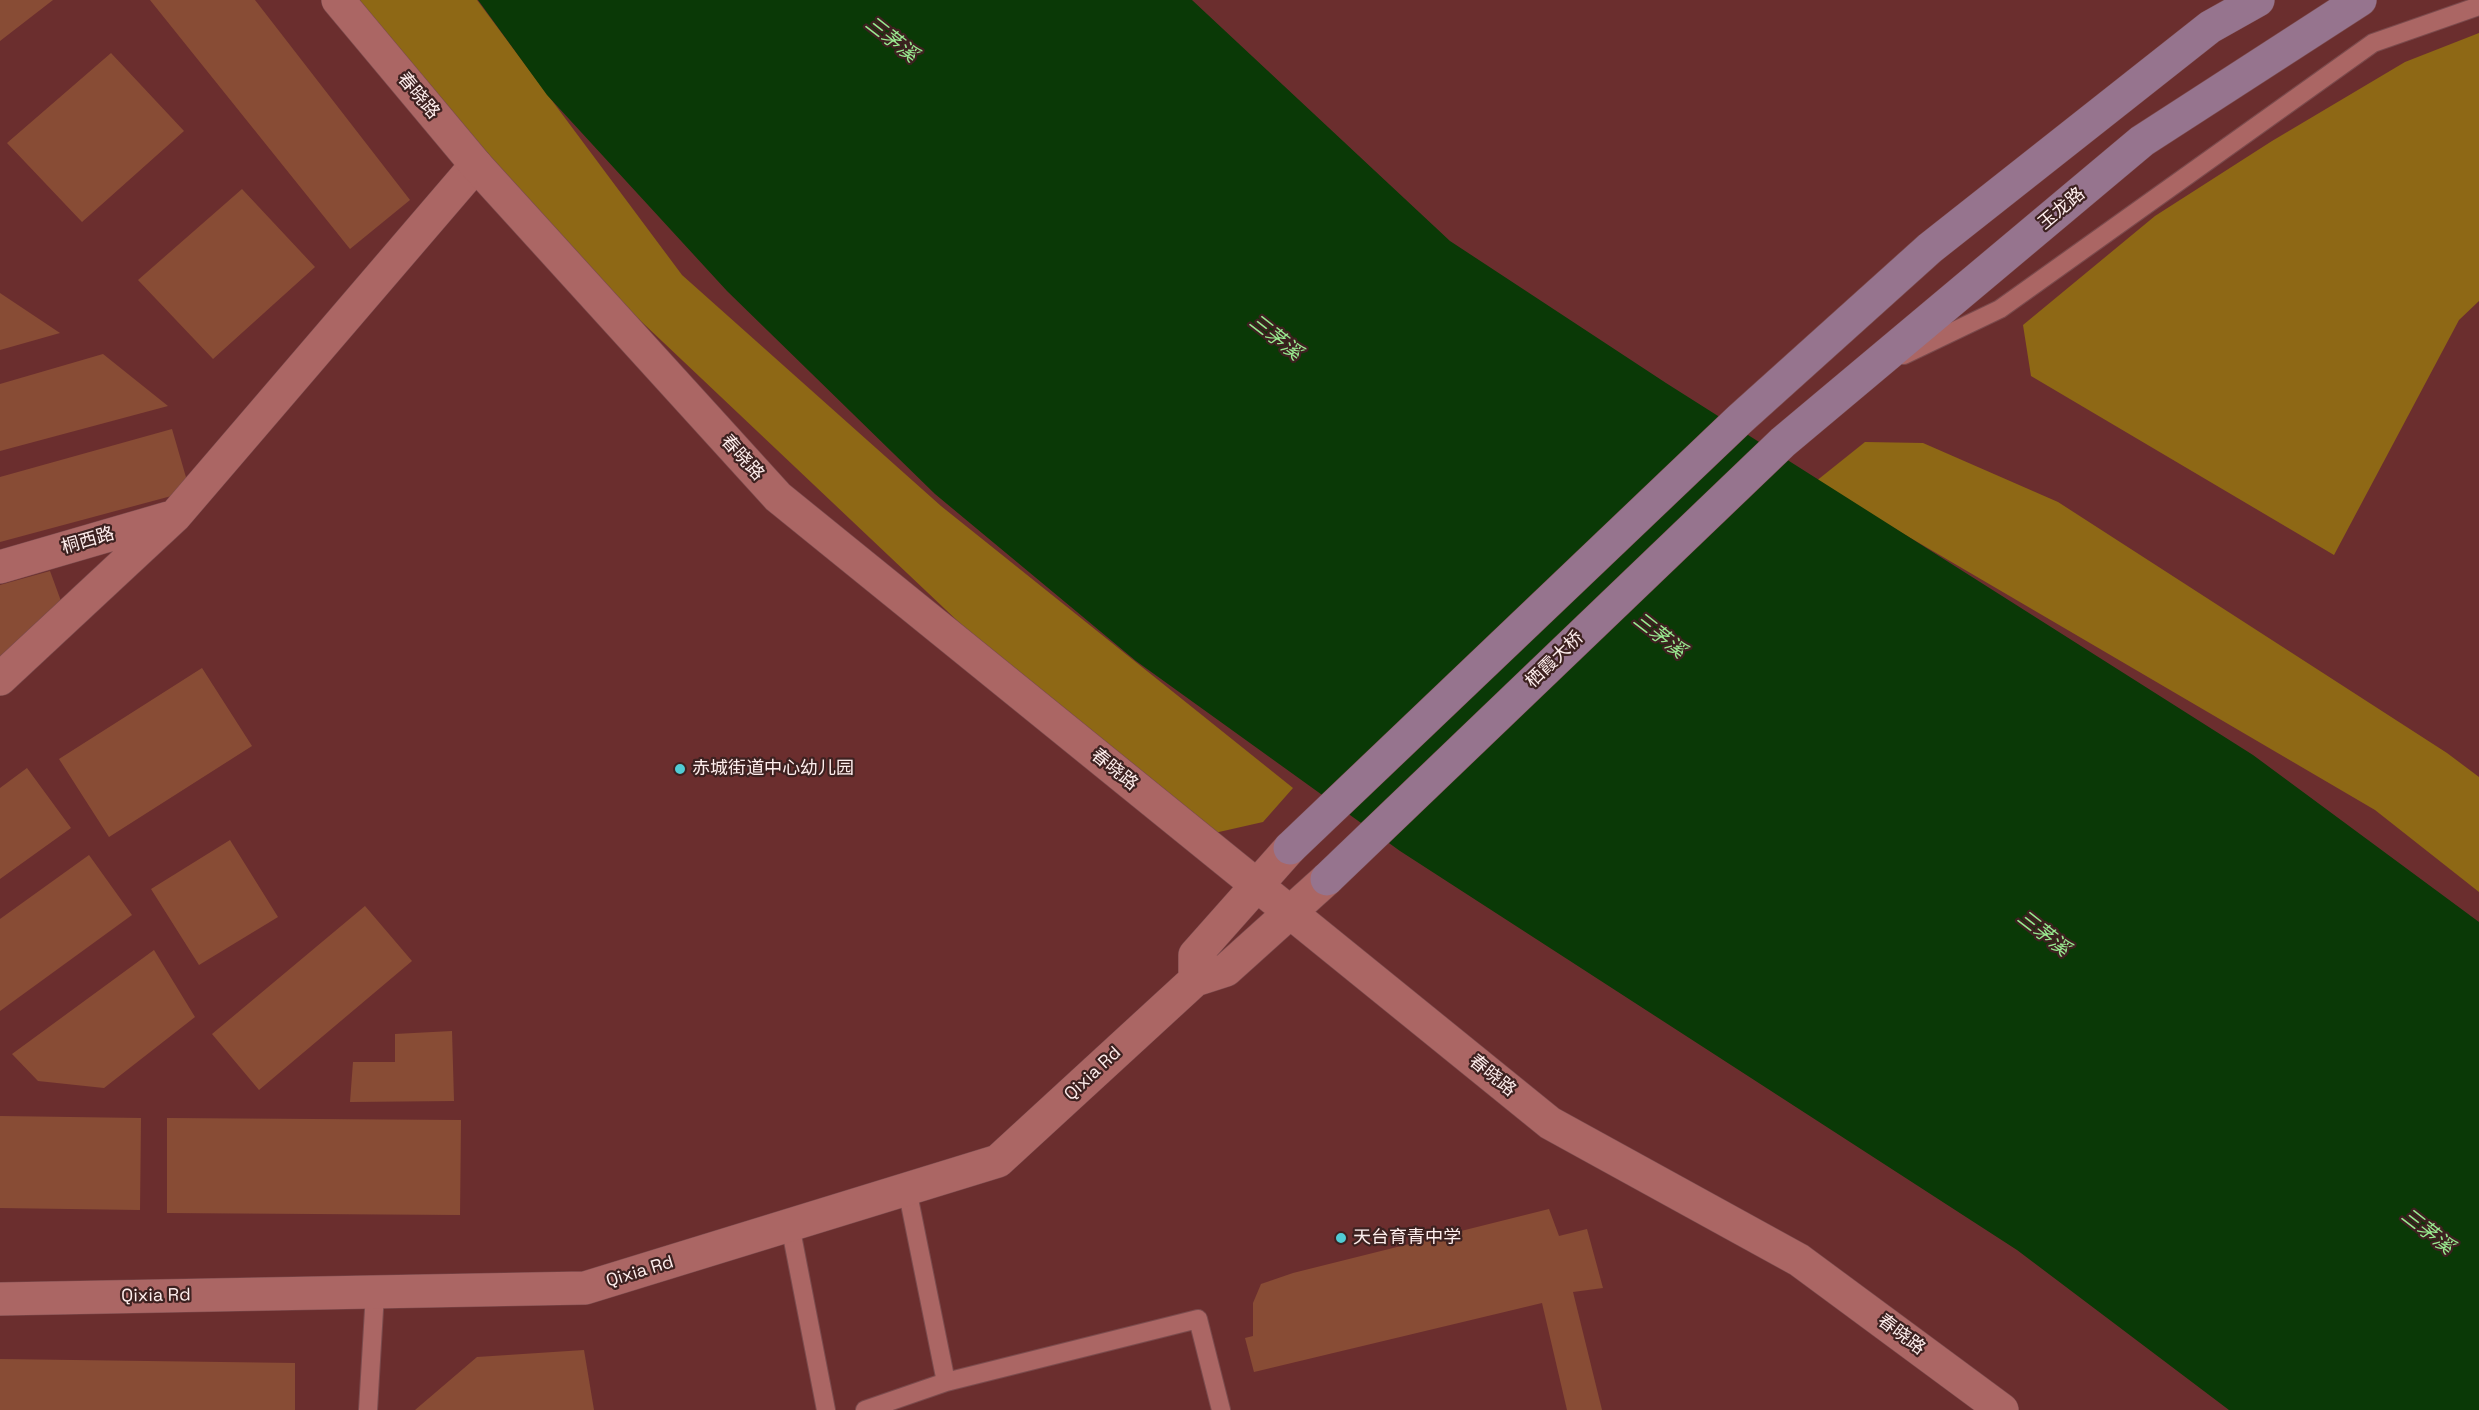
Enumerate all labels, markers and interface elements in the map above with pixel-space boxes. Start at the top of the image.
water label: 三茅溪 [860,12,922,68]
street label: 春晓路 [392,68,444,124]
street label: 玉龙路 [2034,183,2090,235]
water label: 三茅溪 [1244,310,1306,366]
street label: 春晓路 [716,431,768,485]
street label: 桐西路 [59,523,117,559]
water label: 三茅溪 [1628,608,1690,664]
street label: 栖霞大桥 [1522,627,1588,693]
street label: 春晓路 [1086,745,1142,795]
place label: 赤城街道中心幼儿园 [692,758,854,780]
marker: 赤城街道中心幼儿园 [673,762,687,776]
water label: 三茅溪 [2012,906,2074,962]
street label: Qixia Rd [1060,1042,1126,1106]
street label: 春晓路 [1464,1051,1520,1101]
water label: 三茅溪 [2396,1204,2458,1260]
place label: 天台育青中学 [1353,1227,1461,1249]
marker: 天台育青中学 [1334,1231,1348,1245]
street label: Qixia Rd [604,1252,676,1292]
street label: Qixia Rd [121,1285,191,1307]
street label: 春晓路 [1873,1310,1929,1360]

